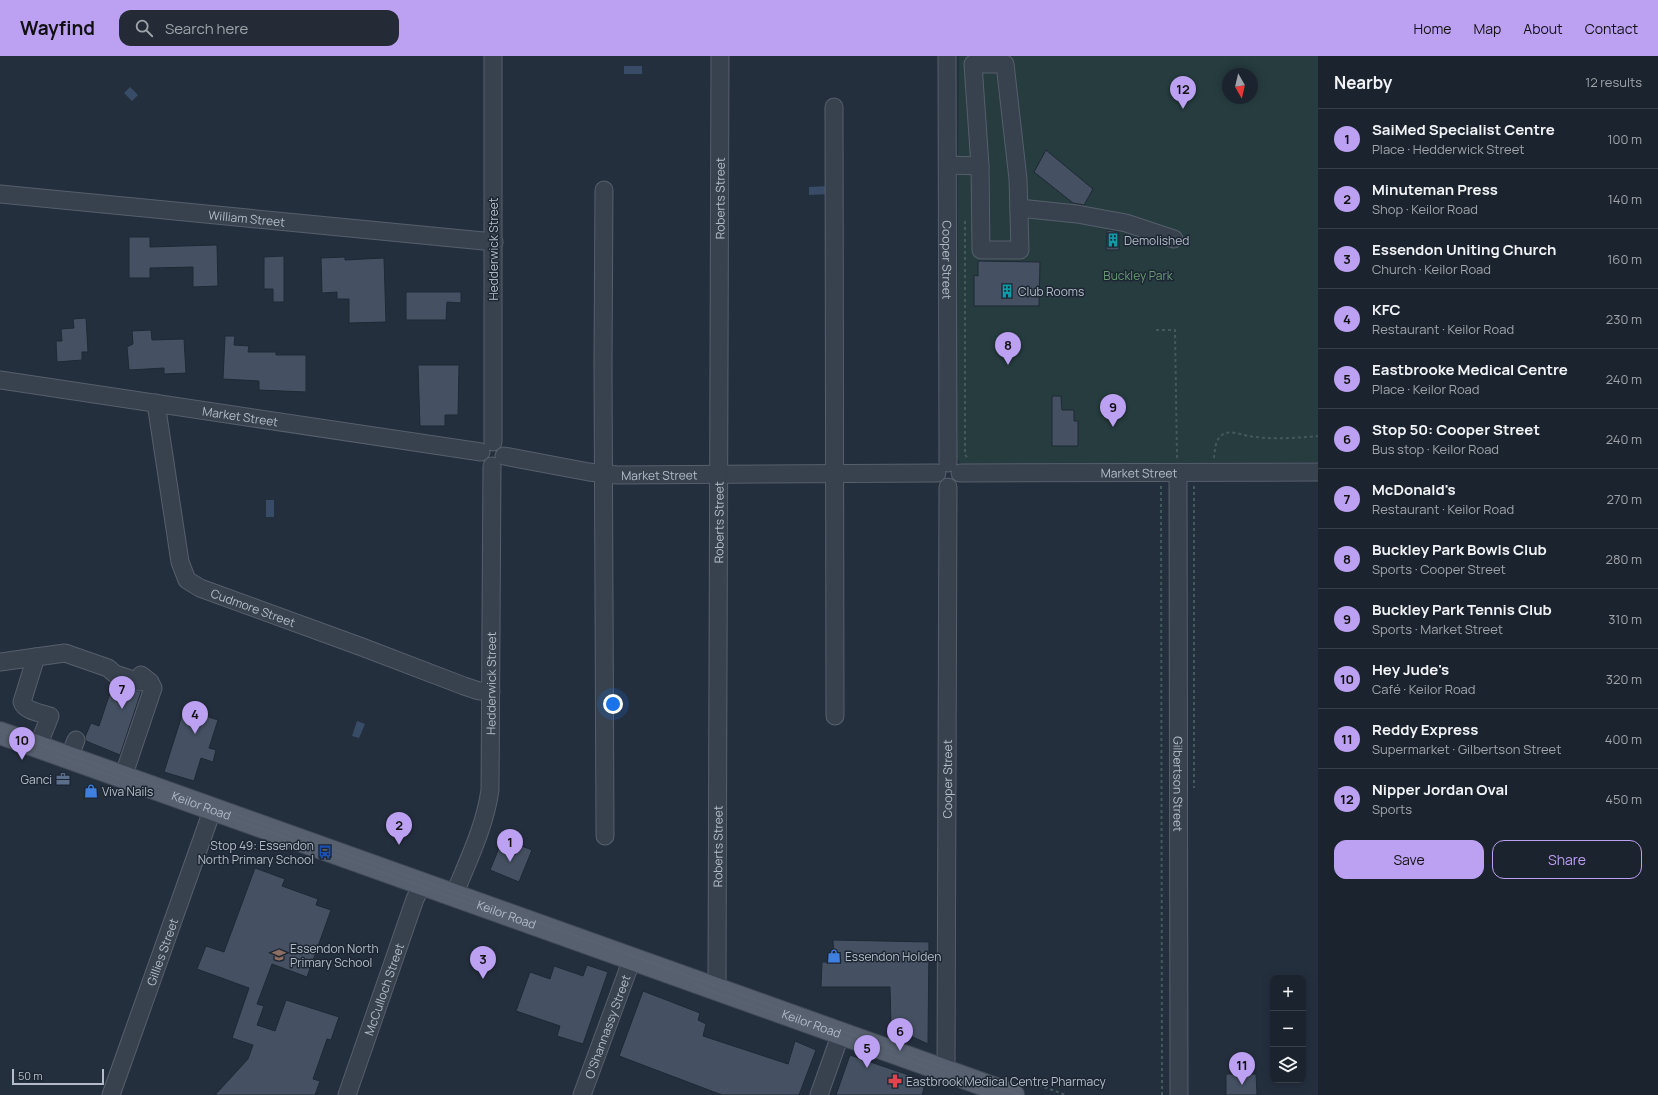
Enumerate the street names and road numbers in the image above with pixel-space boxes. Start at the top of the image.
street label: Roberts Street [711,157,728,239]
street label: Hedderwick Street [485,197,502,301]
street label: William Street [208,206,286,230]
street label: Cooper Street [939,221,956,300]
street label: Market Street [201,402,280,430]
street label: Market Street [1101,464,1177,481]
street label: Market Street [621,466,698,483]
street label: Roberts Street [710,481,727,563]
street label: Cudmore Street [208,584,298,631]
street label: Hedderwick Street [482,631,499,735]
street label: Gilbertson Street [1170,736,1187,832]
street label: Cooper Street [938,739,956,819]
street label: Keilor Road [170,787,233,823]
street label: Roberts Street [709,805,726,887]
street label: Keilor Road [475,896,538,932]
street label: Gillies Street [142,915,182,988]
street label: McCulloch Street [360,941,408,1038]
street label: O'Shannassy Street [580,972,634,1081]
street label: Keilor Road [780,1005,844,1041]

